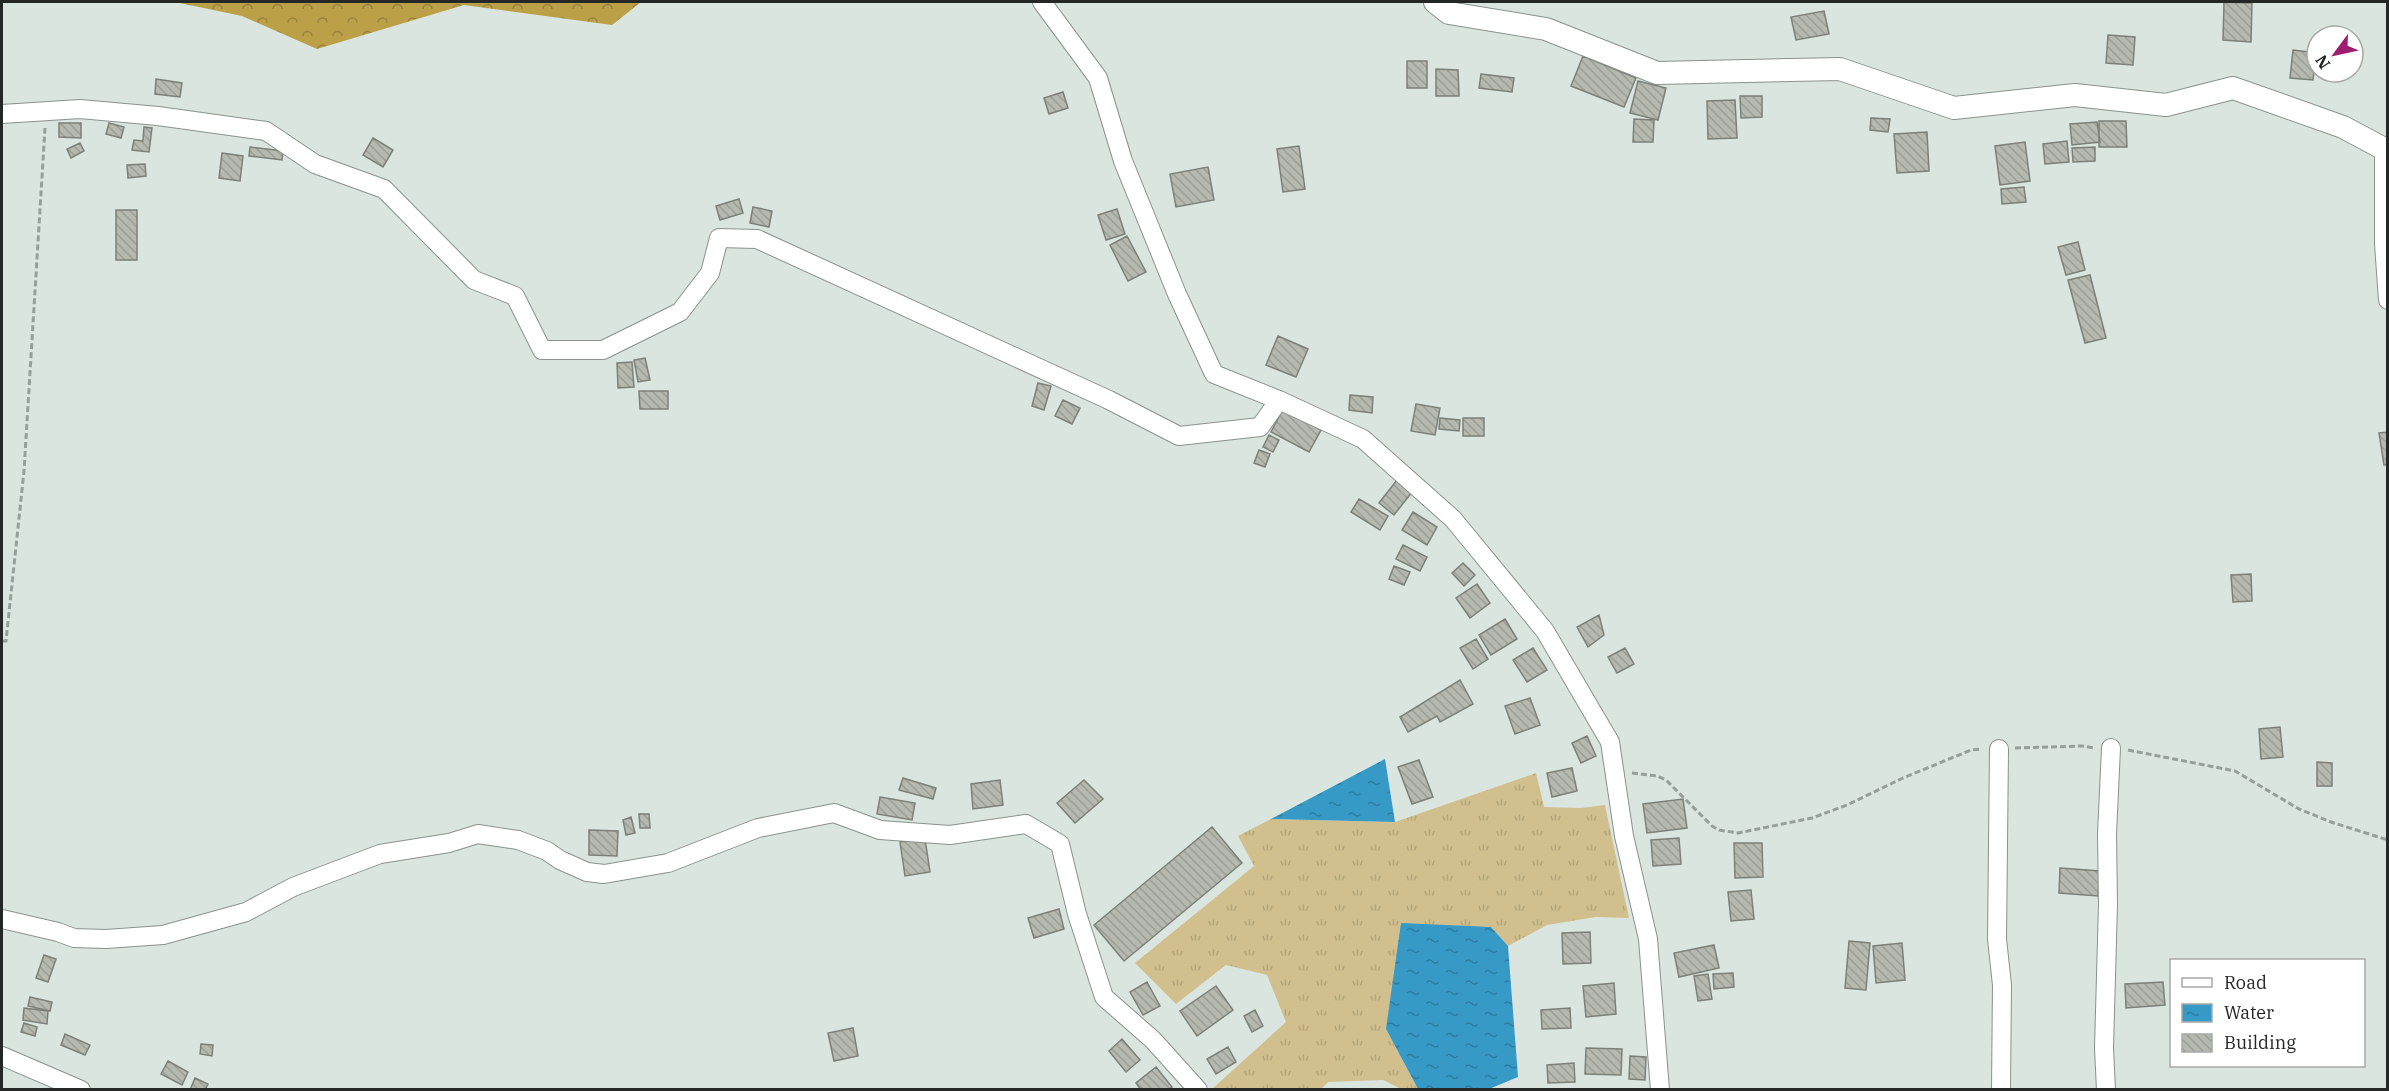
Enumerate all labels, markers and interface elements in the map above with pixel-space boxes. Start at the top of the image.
north arrow [2305,24,2365,84]
text: N [2311,51,2334,73]
legend [2170,959,2365,1067]
text: Road [2224,971,2267,994]
text: Water [2224,1001,2274,1024]
text: Building [2224,1031,2296,1054]

